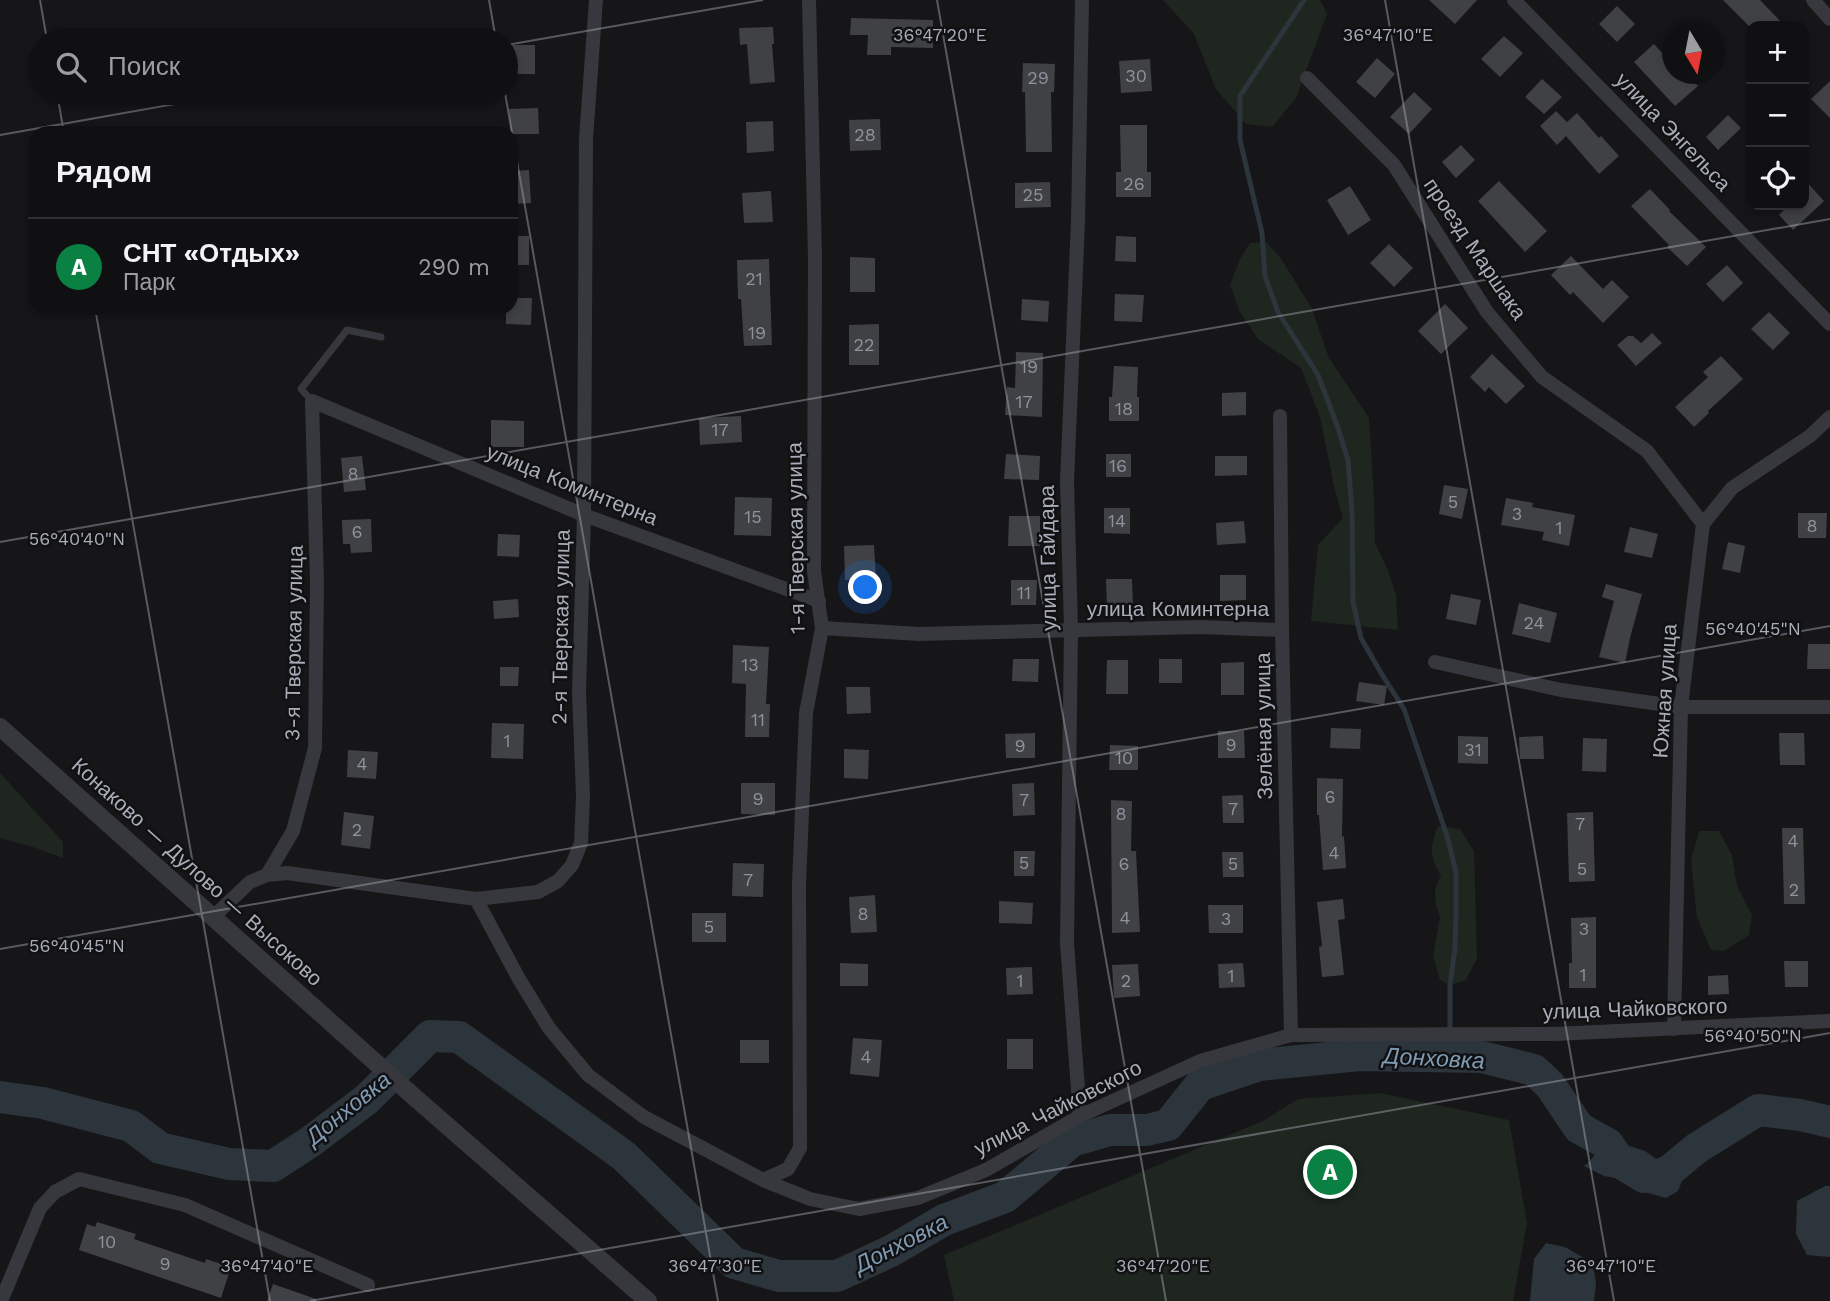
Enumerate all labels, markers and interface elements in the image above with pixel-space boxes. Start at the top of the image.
north arrow [1662,21,1725,84]
map controls [1746,21,1809,210]
button: + [1746,21,1809,84]
text: 36°47'20"E [893,24,987,45]
text: 36°47'10"E [1343,24,1433,45]
search box [28,28,518,105]
icon: search [52,48,90,86]
text: Поиск [108,51,180,81]
house number: 30 [1125,65,1147,86]
house number: 29 [1027,67,1049,88]
street label: улица Энгельса [1610,67,1736,196]
button: − [1746,84,1809,147]
house number: 28 [854,124,876,145]
button: locate [1746,147,1809,210]
text: Рядом [56,154,152,189]
house number: 26 [1123,173,1145,194]
street label: проезд Маршака [1419,173,1532,325]
house number: 25 [1023,184,1043,205]
text: СНТ «Отдых» [123,238,300,268]
text: A [71,254,87,281]
text: 290 m [418,254,490,281]
house number: 21 [745,268,763,289]
text: Парк [123,269,175,296]
house number: 19 [748,322,766,343]
house number: 22 [854,334,875,355]
house number: 19 [1020,356,1038,377]
house number: 17 [1015,391,1033,412]
house number: 18 [1115,398,1133,419]
house number: 17 [711,419,729,440]
street label: улица Коминтерна [483,439,662,530]
street label: 1-я Тверская улица [781,442,810,634]
house number: 16 [1109,455,1127,476]
house number: 8 [347,463,359,484]
street label: улица Гайдара [1034,485,1061,631]
house number: 5 [1448,491,1458,512]
house number: 3 [1512,503,1522,524]
house number: 15 [744,506,762,527]
house number: 14 [1108,510,1126,531]
house number: 8 [1806,515,1818,536]
house number: 1 [1555,517,1563,538]
house number: 6 [352,521,362,542]
text: 56°40'40"N [29,528,125,549]
street label: 2-я Тверская улица [546,529,575,725]
street label: 3-я Тверская улица [279,545,308,741]
your location [848,570,882,604]
house number: 11 [1017,582,1031,603]
street label: улица Коминтерна [1087,596,1270,621]
house number: 24 [1524,612,1544,633]
text: 56°40'45"N [1705,618,1801,639]
street label: Южная улица [1647,623,1682,759]
street label: Зелёная улица [1250,652,1277,800]
house number: 13 [741,654,759,675]
house number: 11 [751,709,765,730]
house number: 1 [503,730,511,751]
house number: 9 [1225,734,1237,755]
house number: 9 [1014,735,1026,756]
house number: 31 [1464,739,1482,760]
house number: 10 [1115,747,1133,768]
street label: Конаково — Дулово — Высоково [67,752,328,991]
house number: 4 [357,753,368,774]
house number: 6 [1325,786,1335,807]
house number: 9 [752,788,764,809]
house number: 7 [1019,789,1029,810]
house number: 7 [1228,798,1238,819]
house number: 8 [1115,803,1127,824]
house number: 7 [1575,813,1585,834]
house number: 2 [352,819,362,840]
house number: 4 [1788,830,1799,851]
house number: 4 [1329,842,1340,863]
house number: 5 [1019,852,1029,873]
house number: 6 [1119,853,1129,874]
house number: 5 [1228,853,1238,874]
house number: 5 [1577,858,1587,879]
house number: 7 [743,869,753,890]
house number: 2 [1789,879,1799,900]
house number: 8 [857,903,869,924]
house number: 4 [1120,907,1131,928]
house number: 3 [1221,908,1231,929]
house number: 5 [704,916,714,937]
house number: 3 [1579,918,1589,939]
text: 56°40'45"N [29,935,125,956]
house number: 1 [1579,964,1587,985]
house number: 1 [1227,965,1235,986]
house number: 1 [1016,970,1024,991]
house number: 2 [1121,970,1131,991]
street label: улица Чайковского [1542,993,1728,1024]
text: 56°40'50"N [1704,1025,1802,1046]
water label: Донховка [1380,1042,1485,1075]
house number: 4 [861,1046,872,1067]
street label: улица Чайковского [970,1054,1146,1161]
water label: Донховка [298,1066,396,1153]
pin: A [1307,1146,1353,1198]
water label: Донховка [847,1208,953,1280]
house number: 10 [98,1231,116,1252]
house number: 9 [159,1253,171,1274]
text: 36°47'40"E [221,1255,313,1276]
text: 36°47'30"E [668,1255,762,1276]
text: 36°47'20"E [1116,1255,1210,1276]
text: 36°47'10"E [1566,1255,1656,1276]

